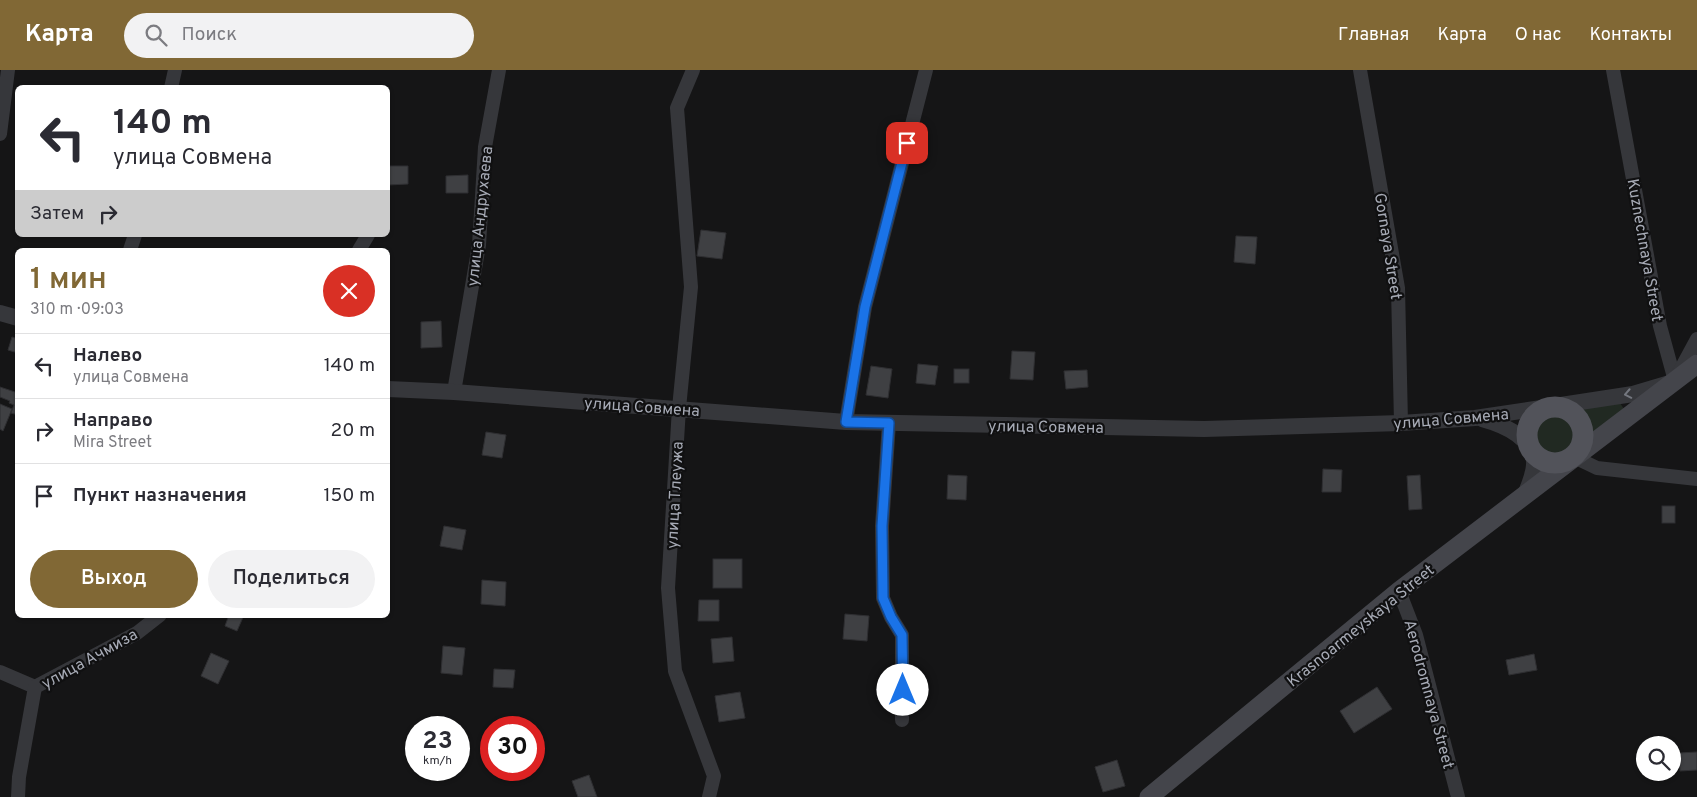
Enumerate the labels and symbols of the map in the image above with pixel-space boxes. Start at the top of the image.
pin [886,122,928,164]
street label: улица Андрухаева [464,145,498,287]
street label: Kuznechnaya Street [1622,177,1666,323]
street label: Gornaya Street [1369,191,1405,301]
one-way arrow [1623,389,1632,399]
street label: улица Совмена [583,394,700,422]
street label: улица Совмена [1393,405,1510,435]
street label: улица Совмена [988,417,1104,439]
street label: улица Тлеужа [663,441,689,549]
street label: Krasnoarmeyskaya Street [1283,561,1439,692]
street label: Aerodromnaya Street [1399,618,1458,771]
street label: улица Ачмиза [38,625,142,694]
position arrow [876,663,928,715]
speed limit sign: 30 [480,716,545,781]

